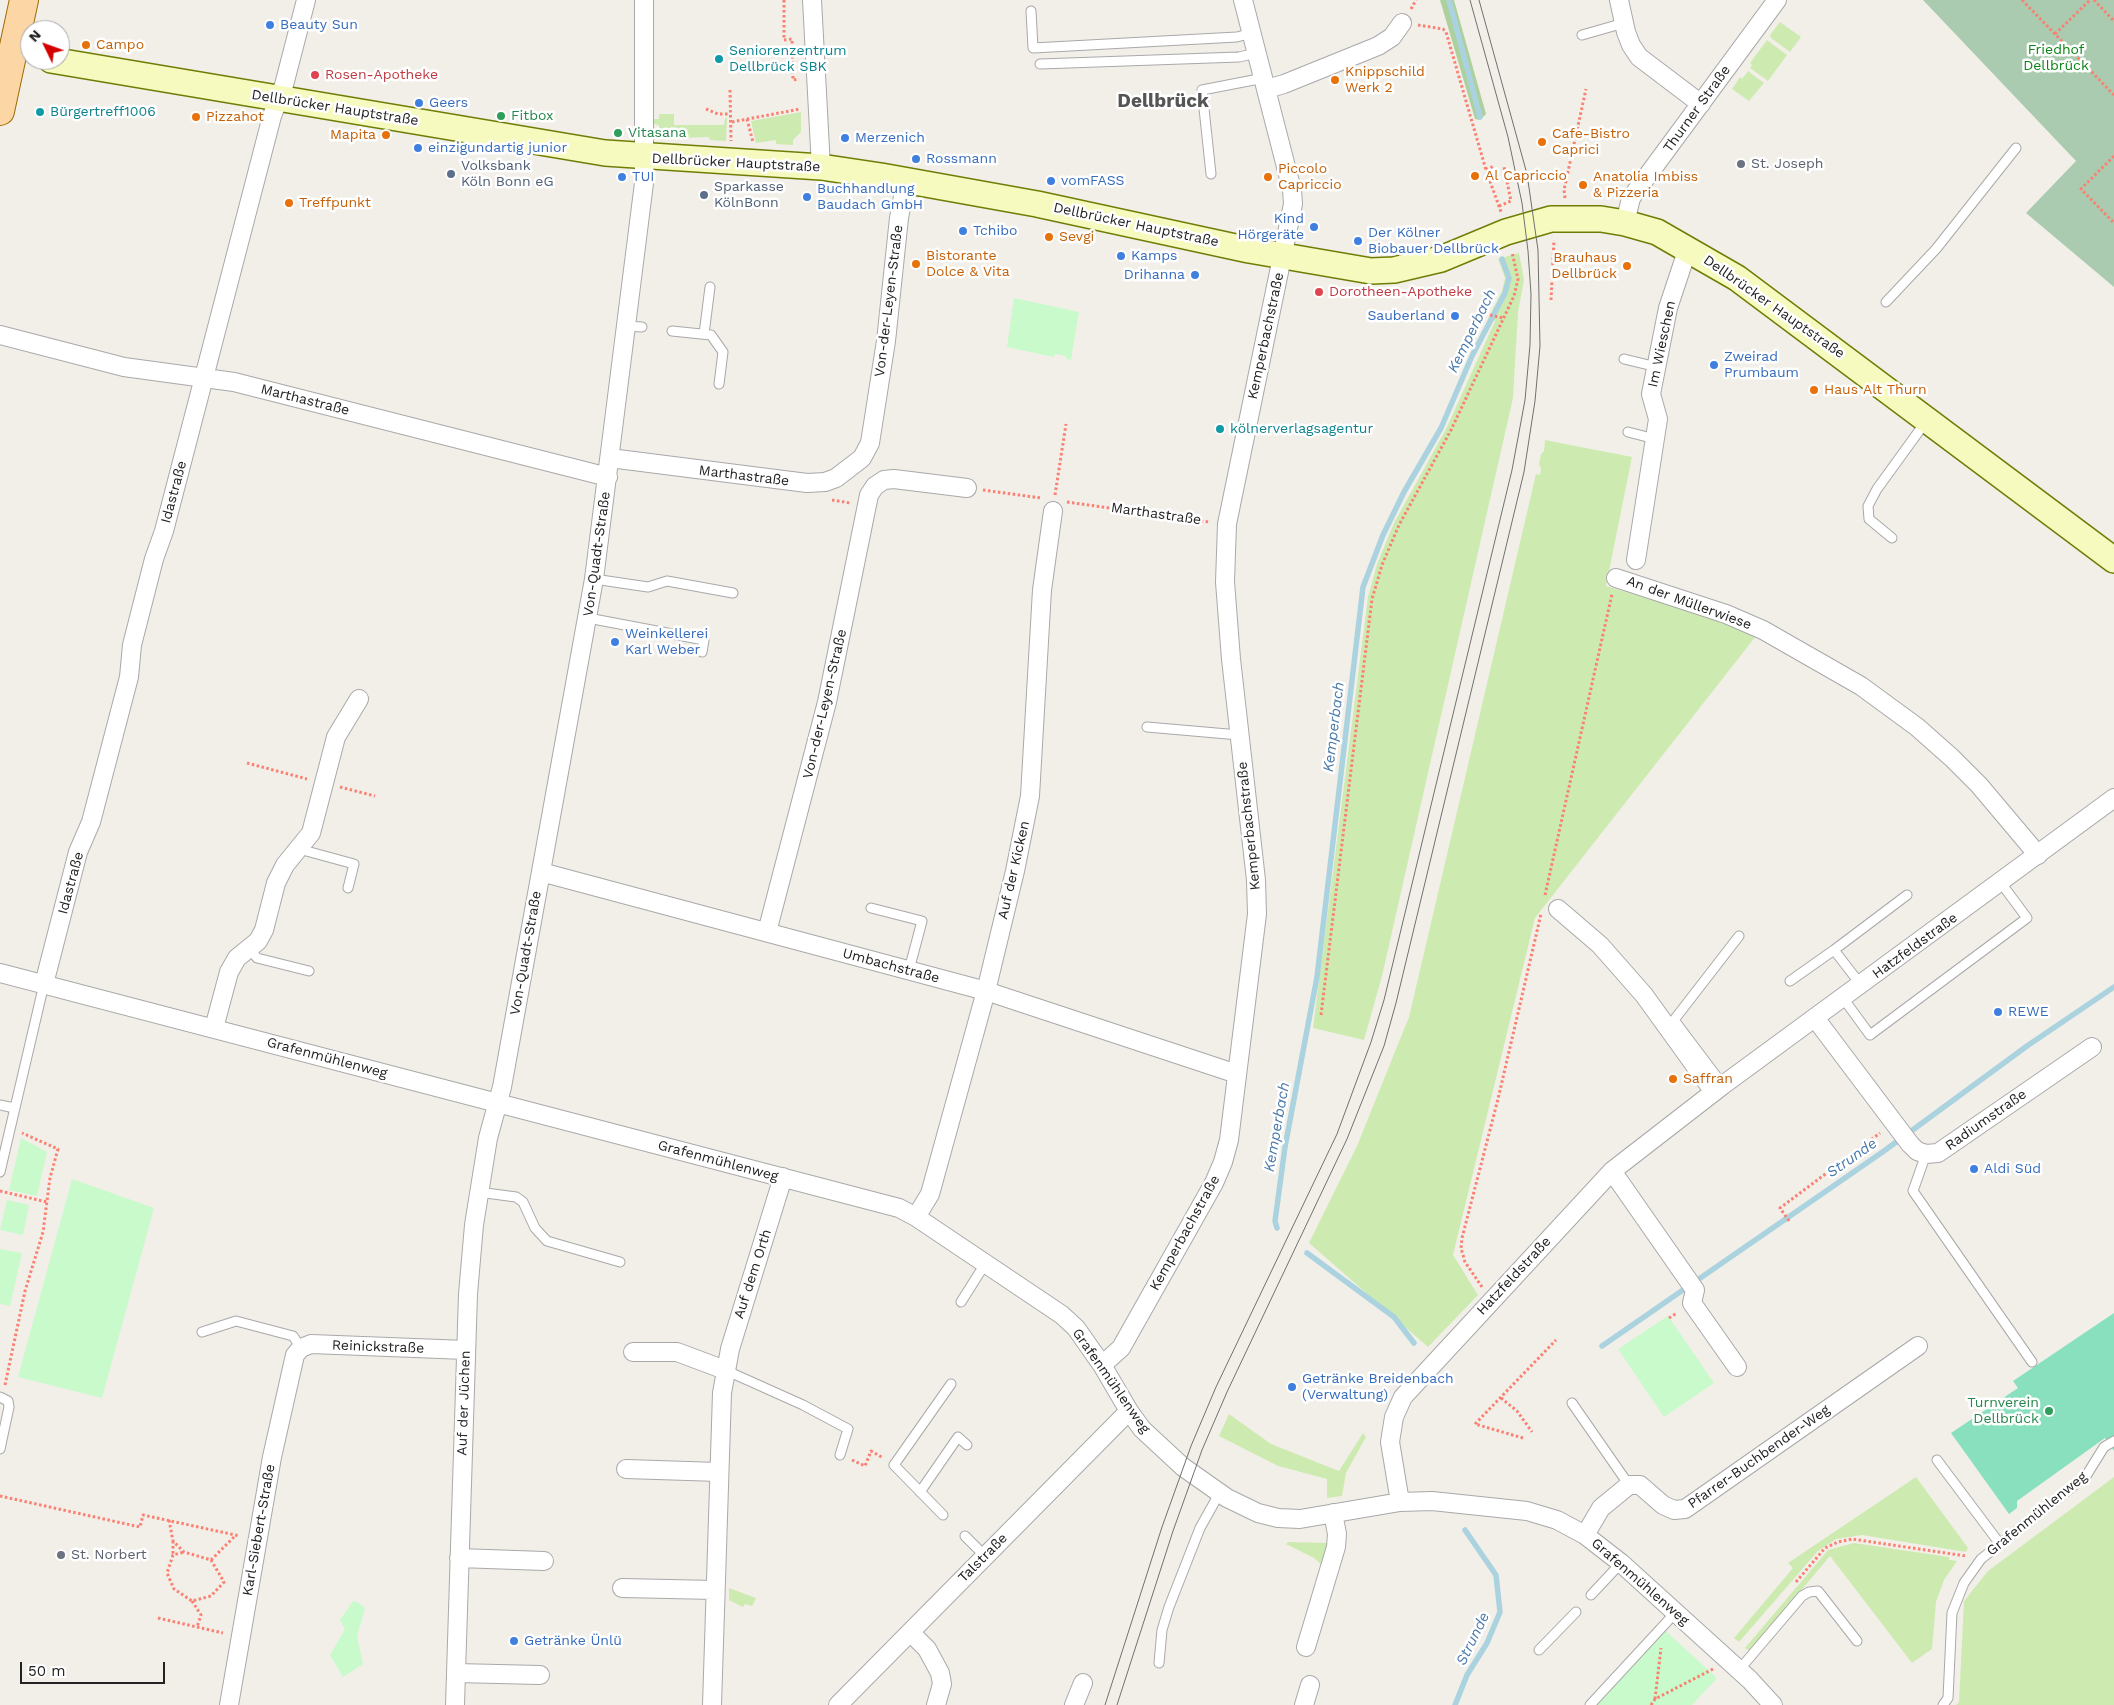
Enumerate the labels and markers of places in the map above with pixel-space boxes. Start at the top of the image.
place label: Beauty Sun [280,17,358,33]
marker: Beauty Sun [264,19,276,31]
place label: Campo [96,37,144,53]
marker: Campo [80,39,92,51]
place label: Seniorenzentrum Dellbrück SBK [729,43,847,75]
marker: Seniorenzentrum Dellbrück SBK [713,53,725,65]
place label: Knippschild Werk 2 [1345,64,1425,96]
place label: Rosen-Apotheke [325,67,438,83]
marker: Rosen-Apotheke [309,69,321,81]
marker: Knippschild Werk 2 [1329,74,1341,86]
place label: Geers [429,95,468,111]
marker: Geers [413,97,425,109]
place label: Bürgertreff1006 [50,104,156,120]
marker: Bürgertreff1006 [34,106,46,118]
place label: Fitbox [511,108,553,124]
place label: Pizzahot [206,109,264,125]
marker: Fitbox [495,110,507,122]
marker: Pizzahot [190,111,202,123]
place label: Vitasana [628,125,686,141]
place label: Cafe-Bistro Caprici [1552,126,1630,158]
place label: Mapita [330,127,376,143]
marker: Vitasana [612,127,624,139]
marker: Mapita [380,129,392,141]
place label: Merzenich [855,130,925,146]
marker: Merzenich [839,132,851,144]
marker: Cafe-Bistro Caprici [1536,136,1548,148]
place label: einzigundartig junior [428,140,567,156]
marker: einzigundartig junior [412,142,424,154]
place label: Rossmann [926,151,997,167]
marker: Rossmann [910,153,922,165]
place label: St. Joseph [1751,156,1823,172]
place label: Volksbank Köln Bonn eG [461,158,554,190]
marker: St. Joseph [1735,158,1747,170]
place label: Piccolo Capriccio [1278,161,1342,193]
marker: Volksbank Köln Bonn eG [445,168,457,180]
place label: Al Capriccio [1485,168,1567,184]
place label: TUI [632,169,655,185]
place label: Anatolia Imbiss & Pizzeria [1593,169,1698,202]
marker: Al Capriccio [1469,170,1481,182]
marker: TUI [616,171,628,183]
marker: Piccolo Capriccio [1262,171,1274,183]
place label: vomFASS [1061,173,1125,189]
marker: vomFASS [1045,175,1057,187]
place label: Sparkasse KölnBonn [714,179,784,212]
marker: Anatolia Imbiss & Pizzeria [1577,179,1589,191]
place label: Buchhandlung Baudach GmbH [817,181,923,213]
marker: Sparkasse KölnBonn [698,189,710,201]
marker: Buchhandlung Baudach GmbH [801,191,813,203]
place label: Treffpunkt [299,195,371,211]
marker: Treffpunkt [283,197,295,209]
place label: Kind Hörgeräte [1237,211,1304,243]
marker: Kind Hörgeräte [1308,221,1320,233]
place label: Tchibo [973,223,1017,239]
marker: Tchibo [957,225,969,237]
place label: Der Kölner Biobauer Dellbrück [1368,225,1499,258]
place label: Sevgi [1059,229,1094,245]
marker: Sevgi [1043,231,1055,243]
marker: Der Kölner Biobauer Dellbrück [1352,235,1364,247]
place label: Bistorante Dolce & Vita [926,248,1010,280]
place label: Kamps [1131,248,1177,264]
marker: Kamps [1115,250,1127,262]
place label: Brauhaus Dellbrück [1551,250,1617,282]
marker: Bistorante Dolce & Vita [910,258,922,270]
marker: Brauhaus Dellbrück [1621,260,1633,272]
place label: Drihanna [1124,267,1185,283]
marker: Drihanna [1189,269,1201,281]
place label: Dorotheen-Apotheke [1329,284,1472,300]
marker: Dorotheen-Apotheke [1313,286,1325,298]
place label: Sauberland [1367,308,1445,324]
marker: Sauberland [1449,310,1461,322]
place label: Zweirad Prumbaum [1724,349,1799,382]
marker: Zweirad Prumbaum [1708,359,1720,371]
place label: Haus Alt Thurn [1824,382,1927,398]
marker: Haus Alt Thurn [1808,384,1820,396]
place label: kölnerverlagsagentur [1230,421,1373,437]
marker: kölnerverlagsagentur [1214,423,1226,435]
place label: Weinkellerei Karl Weber [625,626,708,658]
marker: Weinkellerei Karl Weber [609,636,621,648]
place label: REWE [2008,1004,2049,1020]
marker: REWE [1992,1006,2004,1018]
place label: Saffran [1683,1071,1733,1087]
marker: Saffran [1667,1073,1679,1085]
place label: Aldi Süd [1984,1161,2041,1177]
marker: Aldi Süd [1968,1163,1980,1175]
place label: Getränke Breidenbach (Verwaltung) [1302,1371,1454,1404]
marker: Getränke Breidenbach (Verwaltung) [1286,1381,1298,1393]
place label: Turnverein Dellbrück [1967,1395,2039,1428]
marker: Turnverein Dellbrück [2043,1405,2055,1417]
place label: St. Norbert [71,1547,147,1563]
marker: St. Norbert [55,1549,67,1561]
place label: Getränke Ünlü [524,1633,622,1649]
marker: Getränke Ünlü [508,1635,520,1647]

